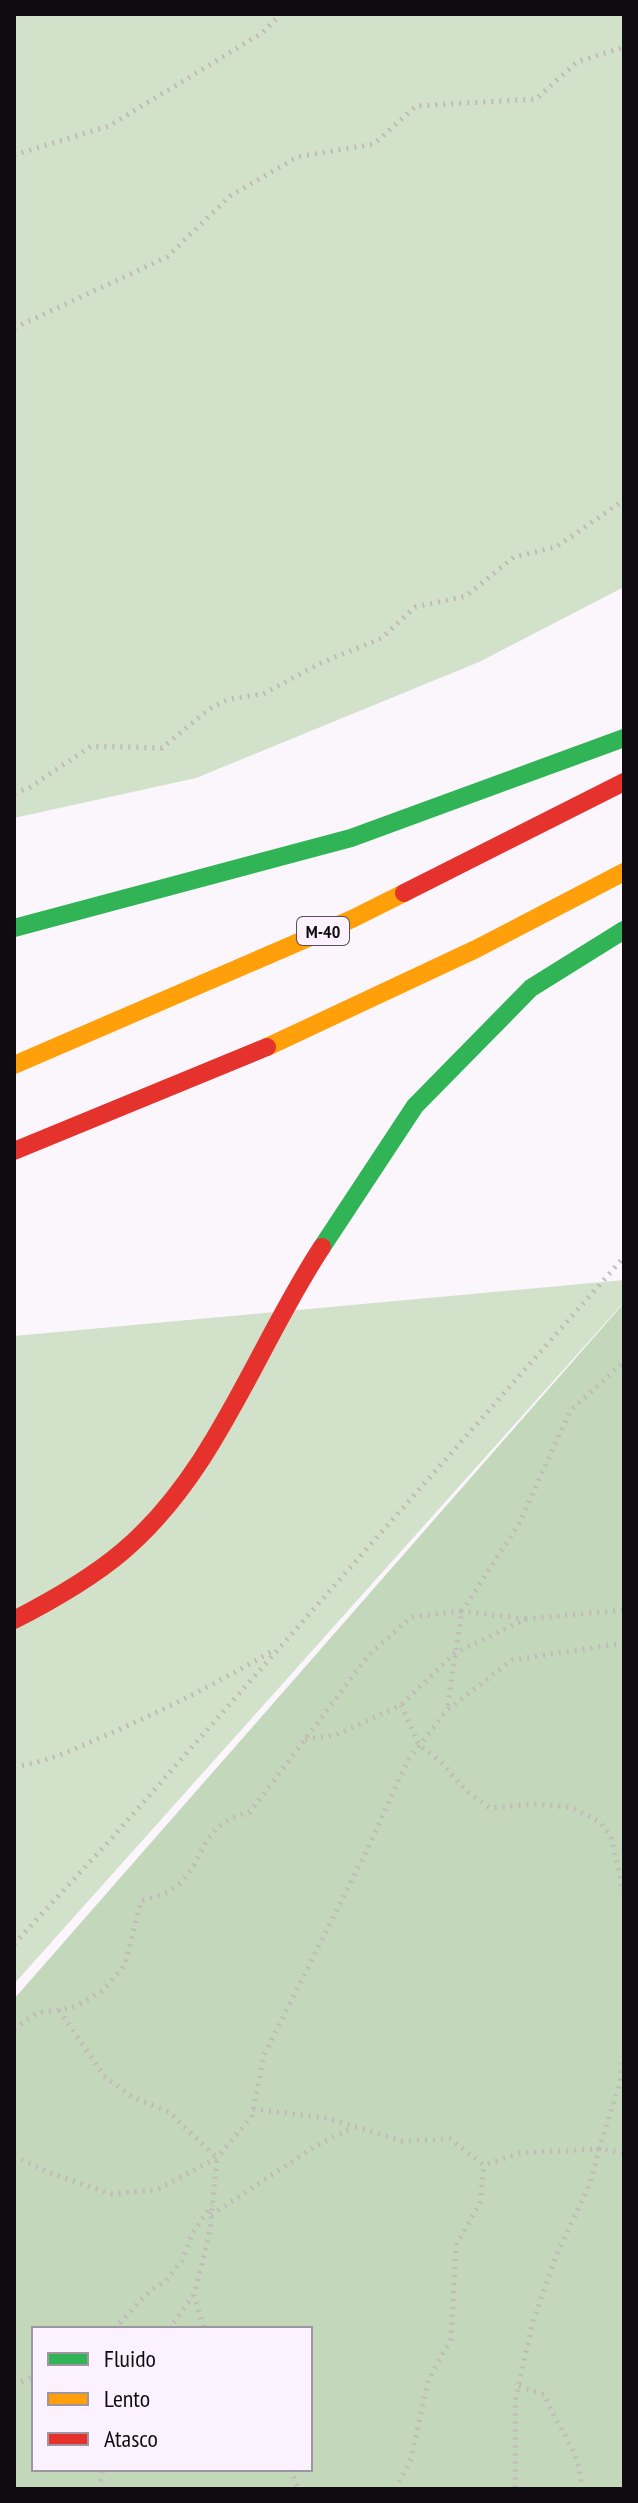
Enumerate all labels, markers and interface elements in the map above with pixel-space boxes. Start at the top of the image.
road number: M-40 [297,917,349,945]
legend [32,2327,312,2471]
text: Fluido [104,2343,156,2374]
text: Lento [104,2383,150,2414]
text: Atasco [104,2423,158,2454]

